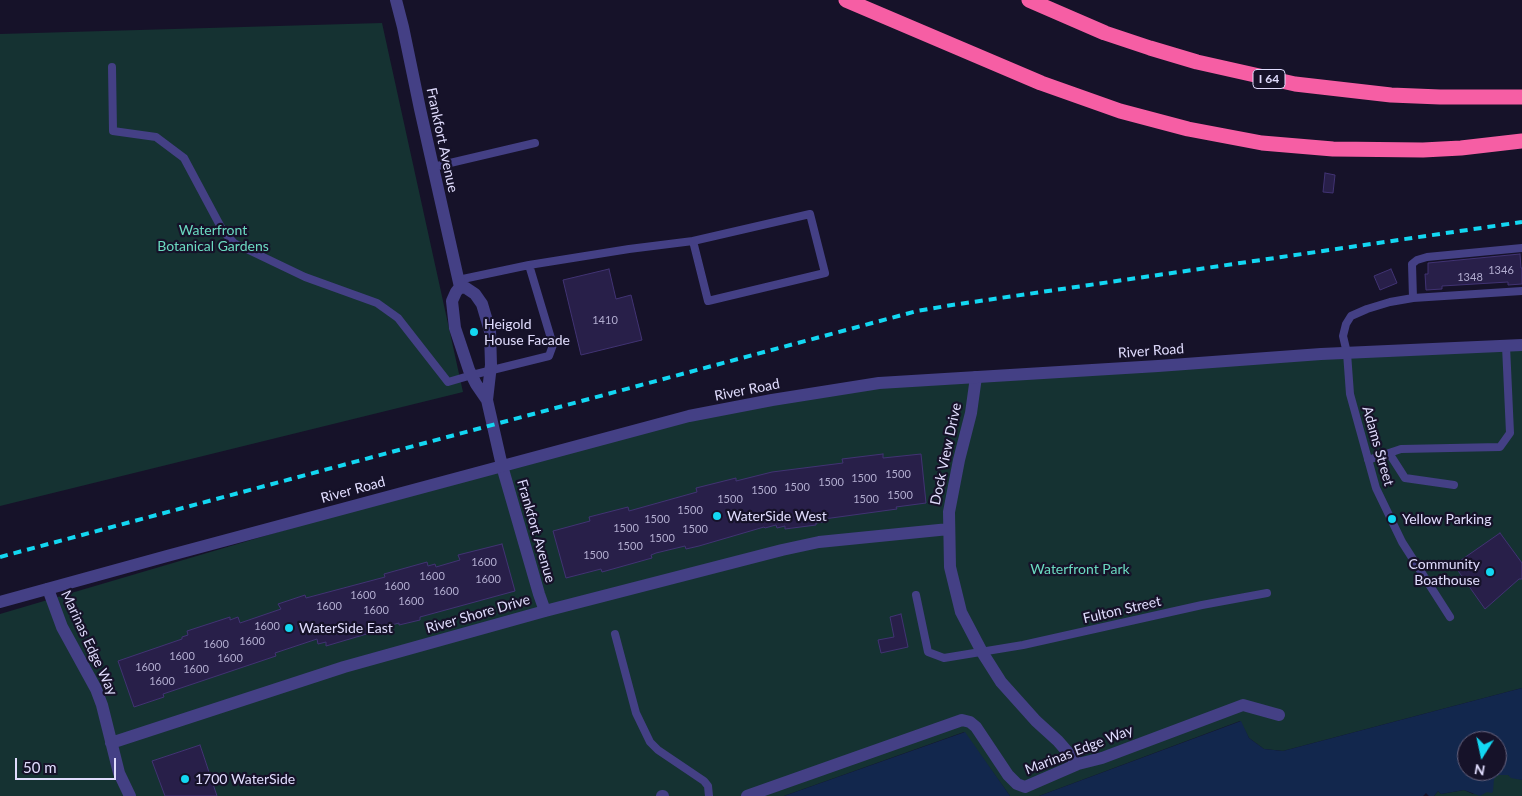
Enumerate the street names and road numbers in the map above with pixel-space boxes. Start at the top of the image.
road number: I 64 [1253,70,1285,88]
street label: Frankfort Avenue [423,86,461,194]
street label: River Road [1117,340,1185,362]
street label: River Road [713,375,781,405]
street label: Dock View Drive [927,401,965,507]
street label: Adams Street [1359,404,1397,488]
street label: River Road [319,473,387,507]
street label: Frankfort Avenue [513,477,559,585]
street label: Marinas Edge Way [57,588,121,698]
street label: River Shore Drive [424,591,532,637]
street label: Fulton Street [1081,593,1163,627]
street label: Marinas Edge Way [1023,722,1135,778]

